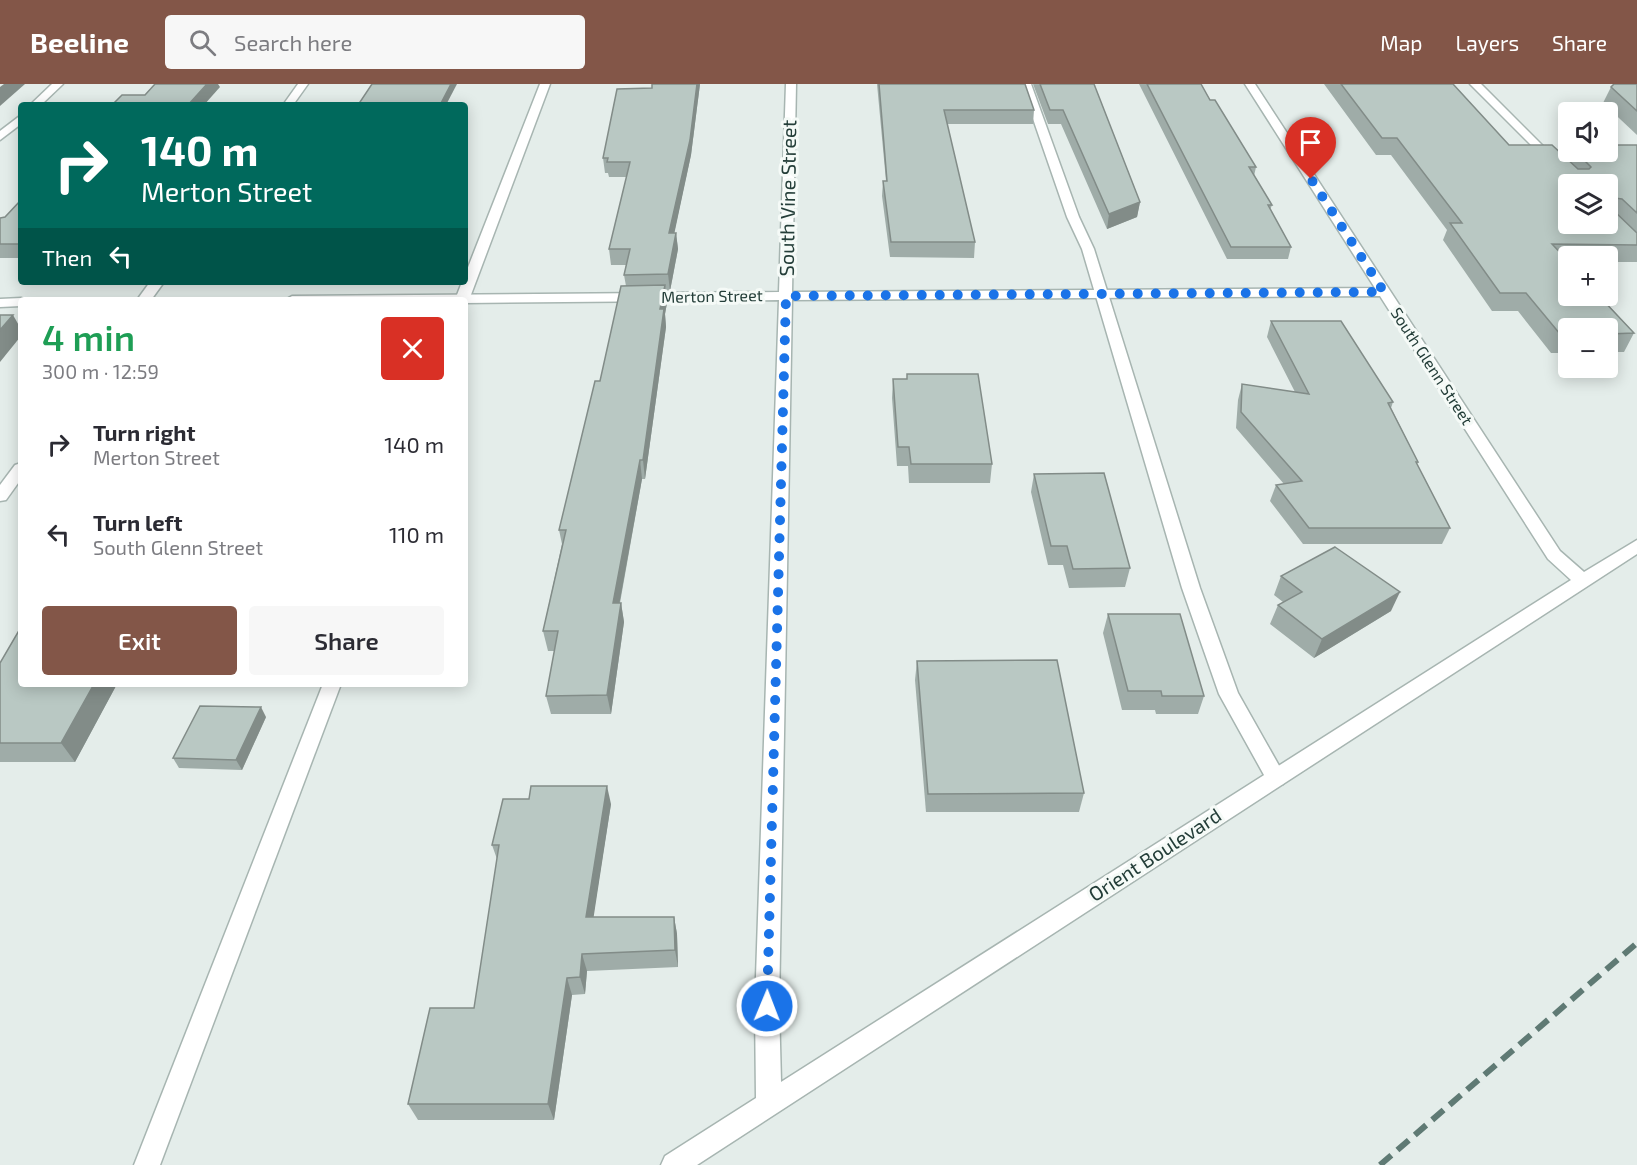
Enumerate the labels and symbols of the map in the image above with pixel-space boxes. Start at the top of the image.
pin [1285,117,1336,179]
street label: South Vine Street [774,119,800,277]
street label: Merton Street [661,285,763,306]
street label: South Glenn Street [1387,303,1477,428]
street label: Orient Boulevard [1084,802,1225,906]
position arrow [735,974,799,1038]

